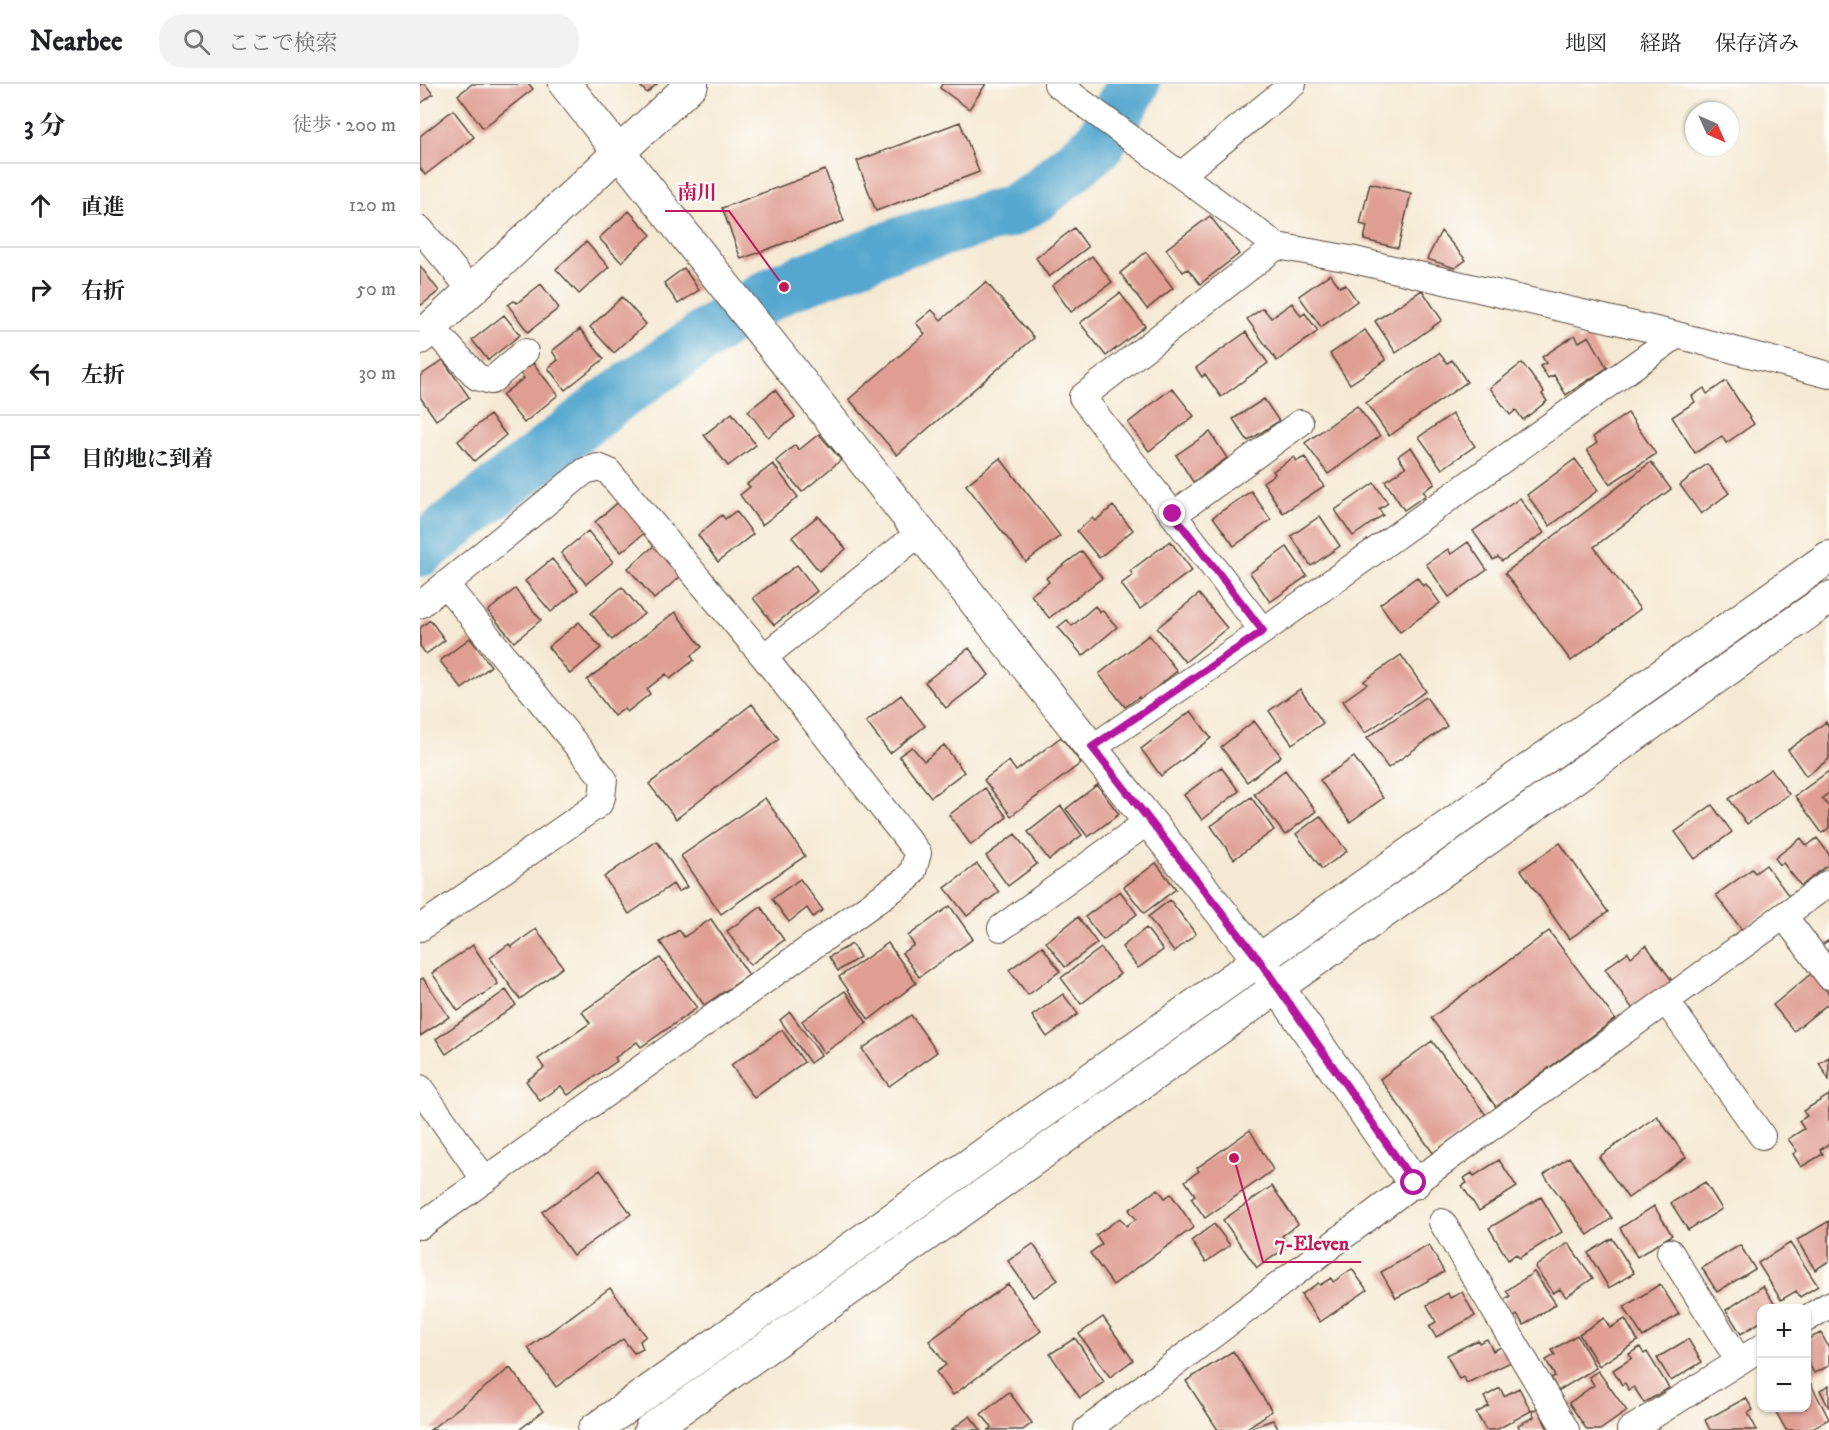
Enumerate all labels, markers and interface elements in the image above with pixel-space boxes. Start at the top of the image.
search box [159,14,579,68]
text: Nearbee [30,24,123,59]
icon: search [180,25,213,58]
text: ここで検索 [228,30,338,57]
text: 地図 [1565,31,1607,57]
text: 経路 [1640,31,1682,57]
text: 保存済み [1715,31,1799,57]
north arrow [1685,102,1739,156]
text: 3 分 [24,110,65,143]
text: 徒歩 · 200 m [292,113,396,138]
callout: 南川 [665,173,729,211]
text: 南川 [677,181,717,206]
icon: ahead [24,189,57,222]
text: 120 m [349,193,396,218]
text: 直進 [81,194,125,221]
icon: right [24,273,57,306]
text: 50 m [356,277,396,302]
text: 右折 [81,278,125,305]
icon: left [24,357,57,390]
text: 30 m [358,361,396,386]
text: 左折 [81,362,125,389]
icon: arrive [24,441,57,474]
text: 目的地に到着 [81,446,213,473]
route end [1159,500,1185,526]
route start [1400,1169,1426,1195]
callout: 7-Eleven [1263,1224,1361,1262]
text: 7-Eleven [1275,1232,1350,1257]
map controls [1757,1304,1811,1412]
button: + [1757,1304,1811,1358]
button: − [1757,1358,1811,1412]

